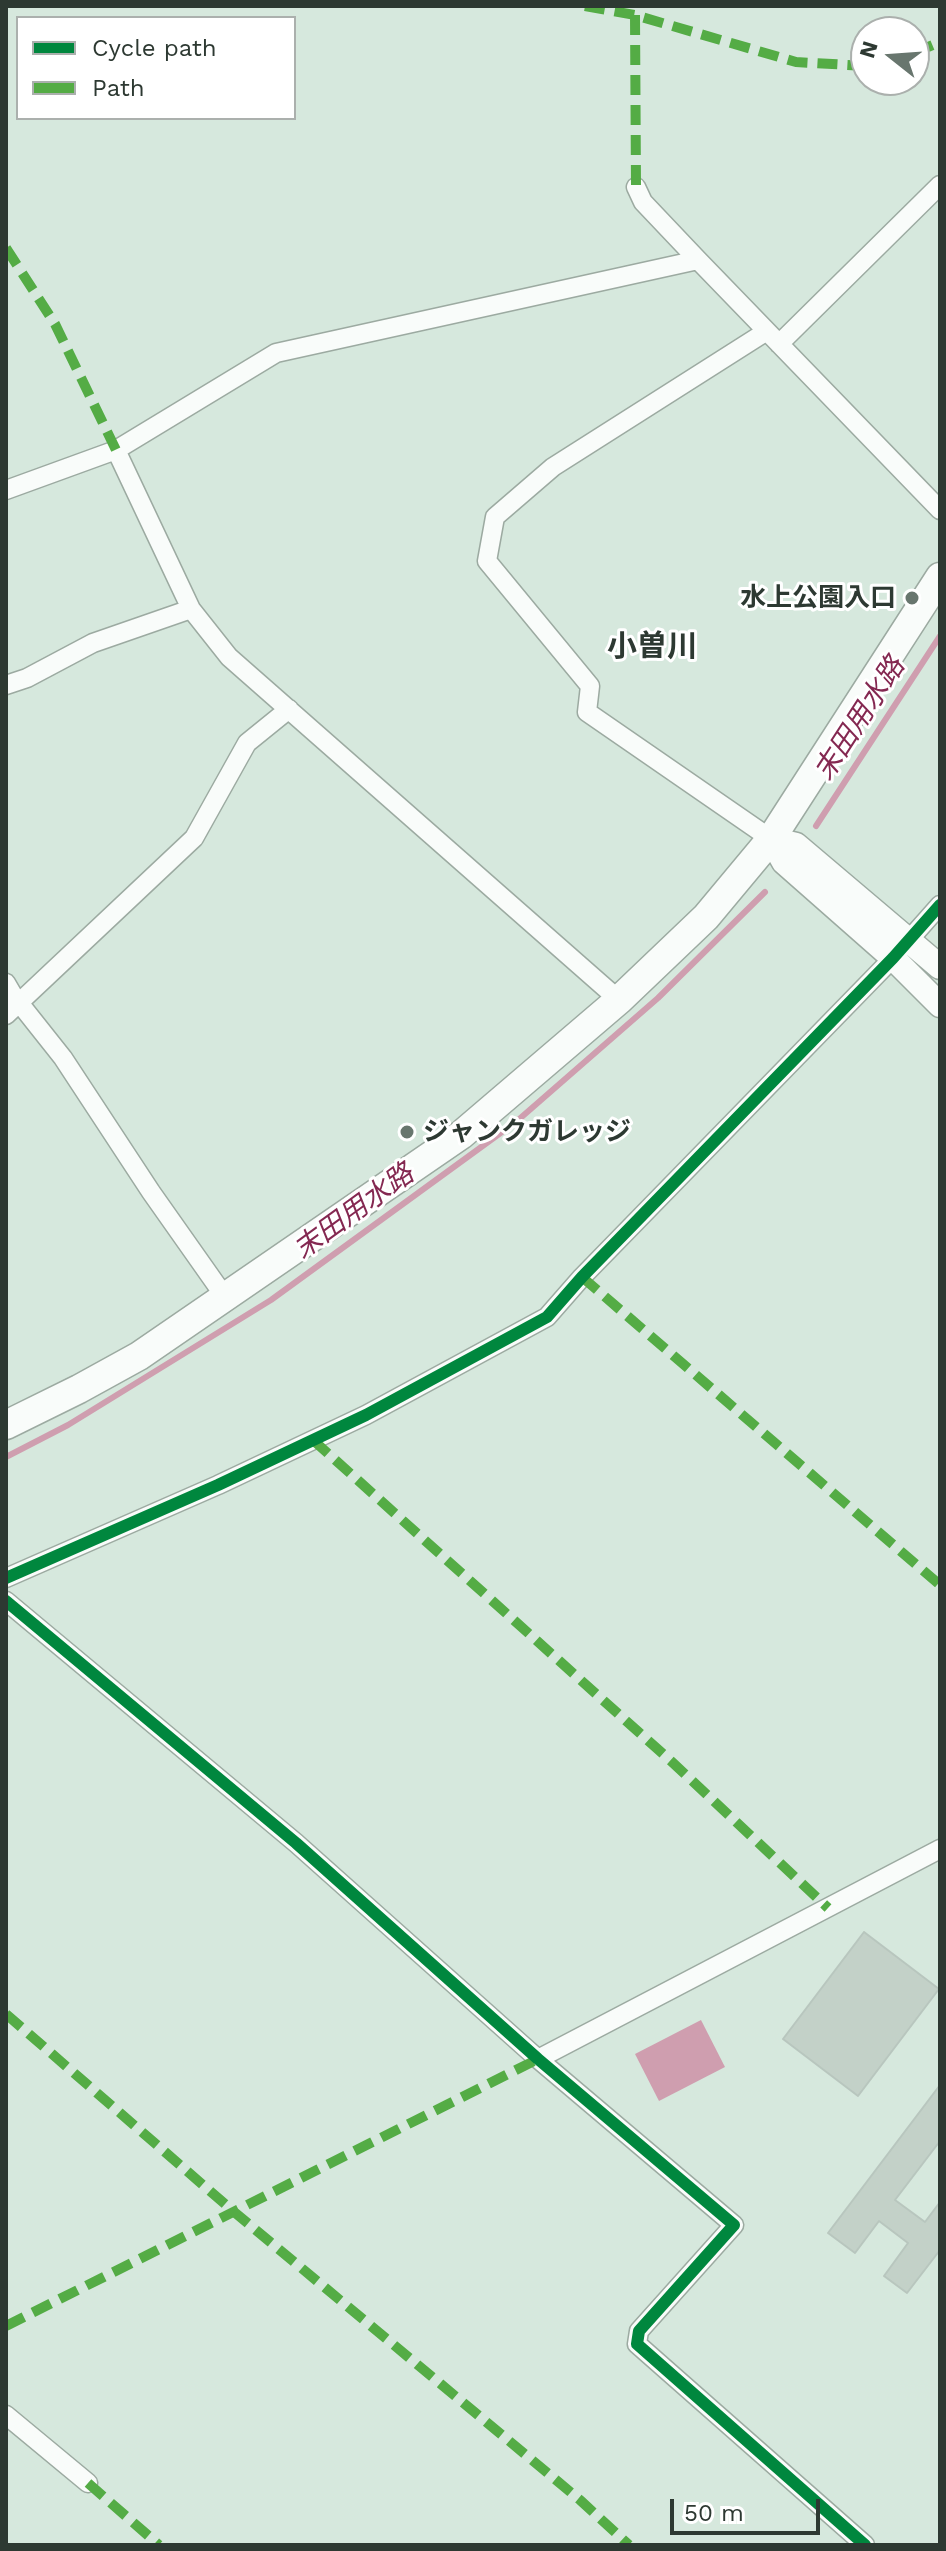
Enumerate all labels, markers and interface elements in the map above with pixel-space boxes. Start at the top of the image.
legend [16,16,296,120]
north arrow [850,16,930,96]
text: Cycle path [92,34,217,62]
text: N [854,38,883,61]
text: Path [92,74,145,102]
place label: 水上公園入口 [740,582,896,614]
marker: 水上公園入口 [903,589,921,607]
district label: 小曽川 [607,629,697,665]
water label: 末田用水路 [808,651,912,787]
place label: ジャンクガレッジ [423,1116,631,1148]
marker: ジャンクガレッジ [398,1123,416,1141]
water label: 末田用水路 [287,1157,421,1267]
scale bar [674,2483,824,2533]
text: 50 m [684,2499,744,2527]

